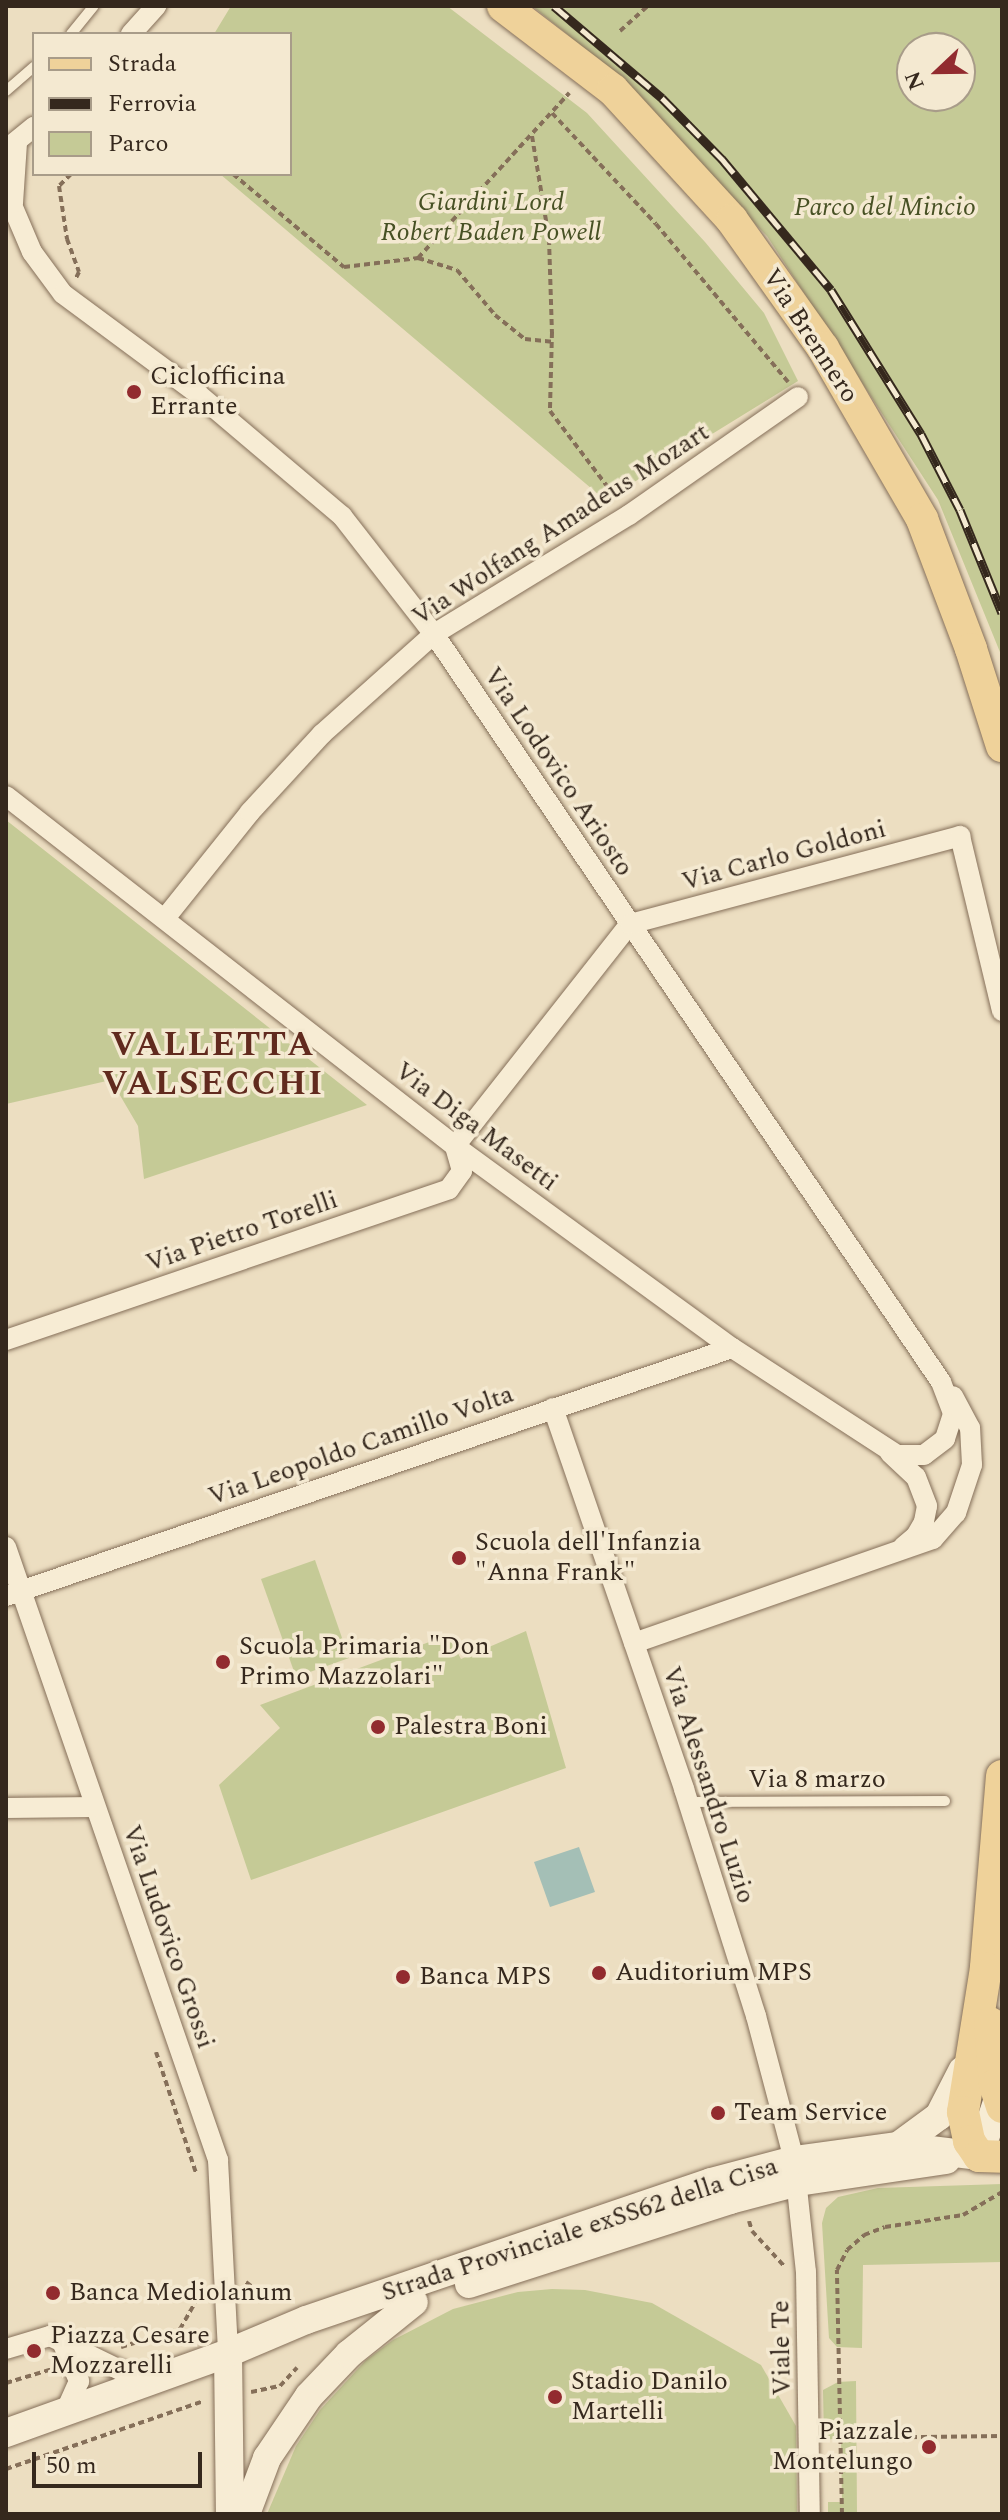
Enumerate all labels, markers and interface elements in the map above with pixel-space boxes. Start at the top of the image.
legend [32,32,292,176]
north arrow [896,32,976,112]
text: Strada [108,46,176,82]
text: N [896,66,934,95]
text: Ferrovia [108,86,196,122]
text: Parco [108,126,169,162]
park label: Giardini Lord Robert Baden Powell [381,187,601,248]
park label: Parco del Mincio [794,192,976,224]
street label: Via Brennero [755,263,865,409]
place label: Ciclofficina Errante [150,361,285,422]
marker: Ciclofficina Errante [125,383,143,401]
street label: Via Wolfang Amadeus Mozart [407,417,715,633]
street label: Via Lodovico Ariosto [476,661,640,883]
street label: Via Carlo Goldoni [679,814,889,898]
district label: VALLETTA VALSECCHI [102,1025,324,1104]
street label: Via Diga Masetti [388,1056,564,1198]
street label: Via Pietro Torelli [142,1185,342,1279]
street label: Via Leopoldo Camillo Volta [204,1379,518,1513]
place label: Scuola dell'Infanzia "Anna Frank" [475,1527,701,1588]
marker: Scuola dell'Infanzia "Anna Frank" [450,1549,468,1567]
place label: Scuola Primaria "Don Primo Mazzolari" [239,1631,490,1692]
marker: Scuola Primaria "Don Primo Mazzolari" [214,1653,232,1671]
street label: Via Alessandro Luzio [655,1663,761,1907]
place label: Palestra Boni [394,1711,548,1743]
marker: Palestra Boni [369,1718,387,1736]
street label: Via 8 marzo [748,1764,886,1796]
street label: Via Ludovico Grossi [115,1821,221,2053]
place label: Auditorium MPS [615,1957,812,1989]
place label: Banca MPS [419,1961,551,1993]
marker: Auditorium MPS [590,1964,608,1982]
marker: Banca MPS [394,1968,412,1986]
place label: Team Service [734,2097,887,2129]
marker: Team Service [709,2104,727,2122]
street label: Strada Provinciale exSS62 della Cisa [378,2151,782,2309]
place label: Banca Mediolanum [69,2277,292,2309]
marker: Banca Mediolanum [44,2284,62,2302]
street label: Viale Te [766,2300,798,2396]
place label: Piazza Cesare Mozzarelli [50,2320,210,2382]
marker: Piazza Cesare Mozzarelli [25,2342,43,2360]
place label: Stadio Danilo Martelli [571,2366,728,2428]
marker: Stadio Danilo Martelli [546,2388,564,2406]
place label: Piazzale Montelungo [772,2416,913,2478]
scale bar [36,2436,206,2486]
marker: Piazzale Montelungo [920,2438,938,2456]
text: 50 m [46,2448,97,2484]

